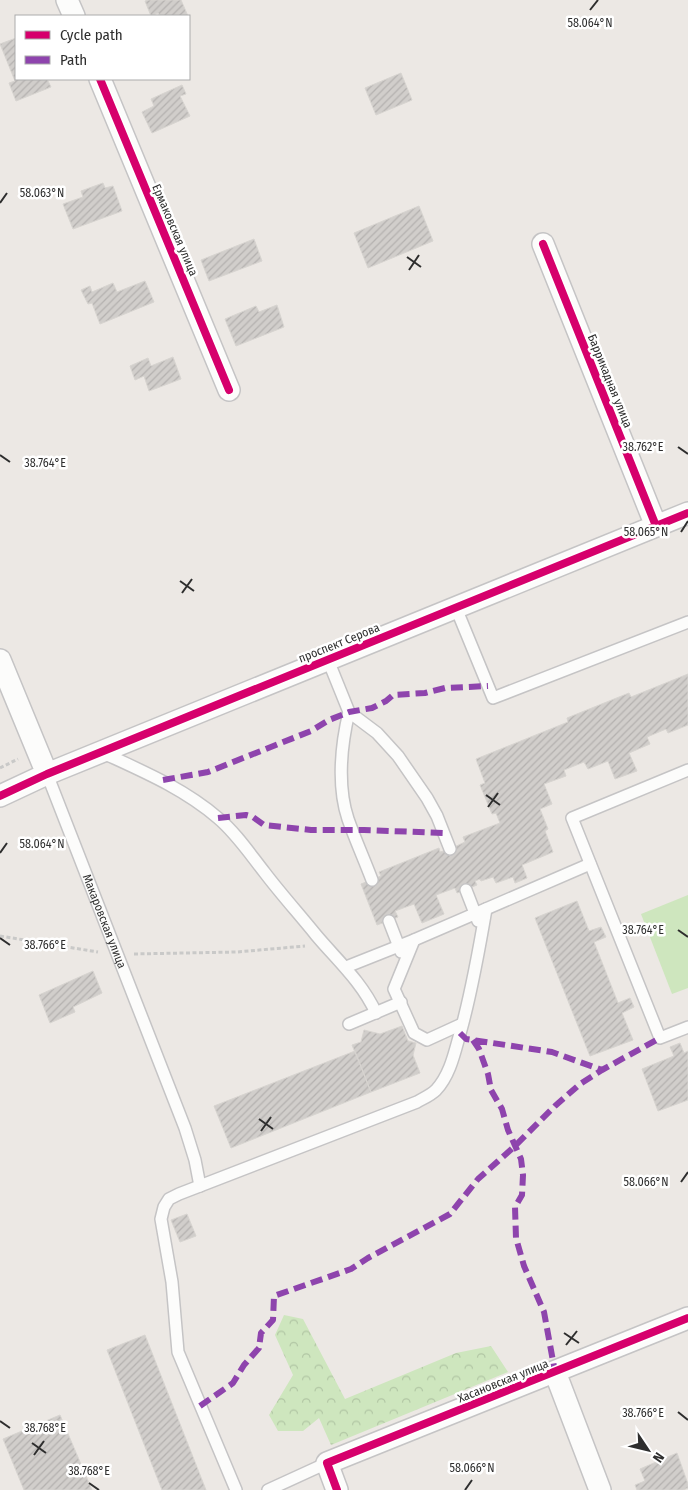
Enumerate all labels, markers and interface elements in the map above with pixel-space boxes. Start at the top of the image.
legend [15,15,190,80]
text: 58.064°N [568,16,612,30]
text: Cycle path [60,26,123,44]
text: Path [60,51,87,69]
street label: Ермаковская улица [149,182,201,278]
text: 58.063°N [20,186,64,200]
street label: Баррикадная улица [585,332,635,430]
text: 38.762°E [623,440,664,454]
text: 38.764°E [24,456,66,470]
text: 58.065°N [624,525,668,539]
street label: проспект Серова [296,620,382,666]
text: 58.064°N [20,837,64,851]
street label: Макаровская улица [80,872,129,970]
text: 38.764°E [622,923,664,937]
text: 38.766°E [24,938,66,952]
text: 58.066°N [624,1175,668,1189]
street label: Хасановская улица [456,1356,550,1406]
text: 38.766°E [622,1406,664,1420]
text: 38.768°E [24,1421,66,1435]
north arrow [623,1425,673,1475]
text: N [649,1449,668,1465]
text: 58.066°N [450,1461,494,1475]
text: 38.768°E [68,1464,110,1478]

